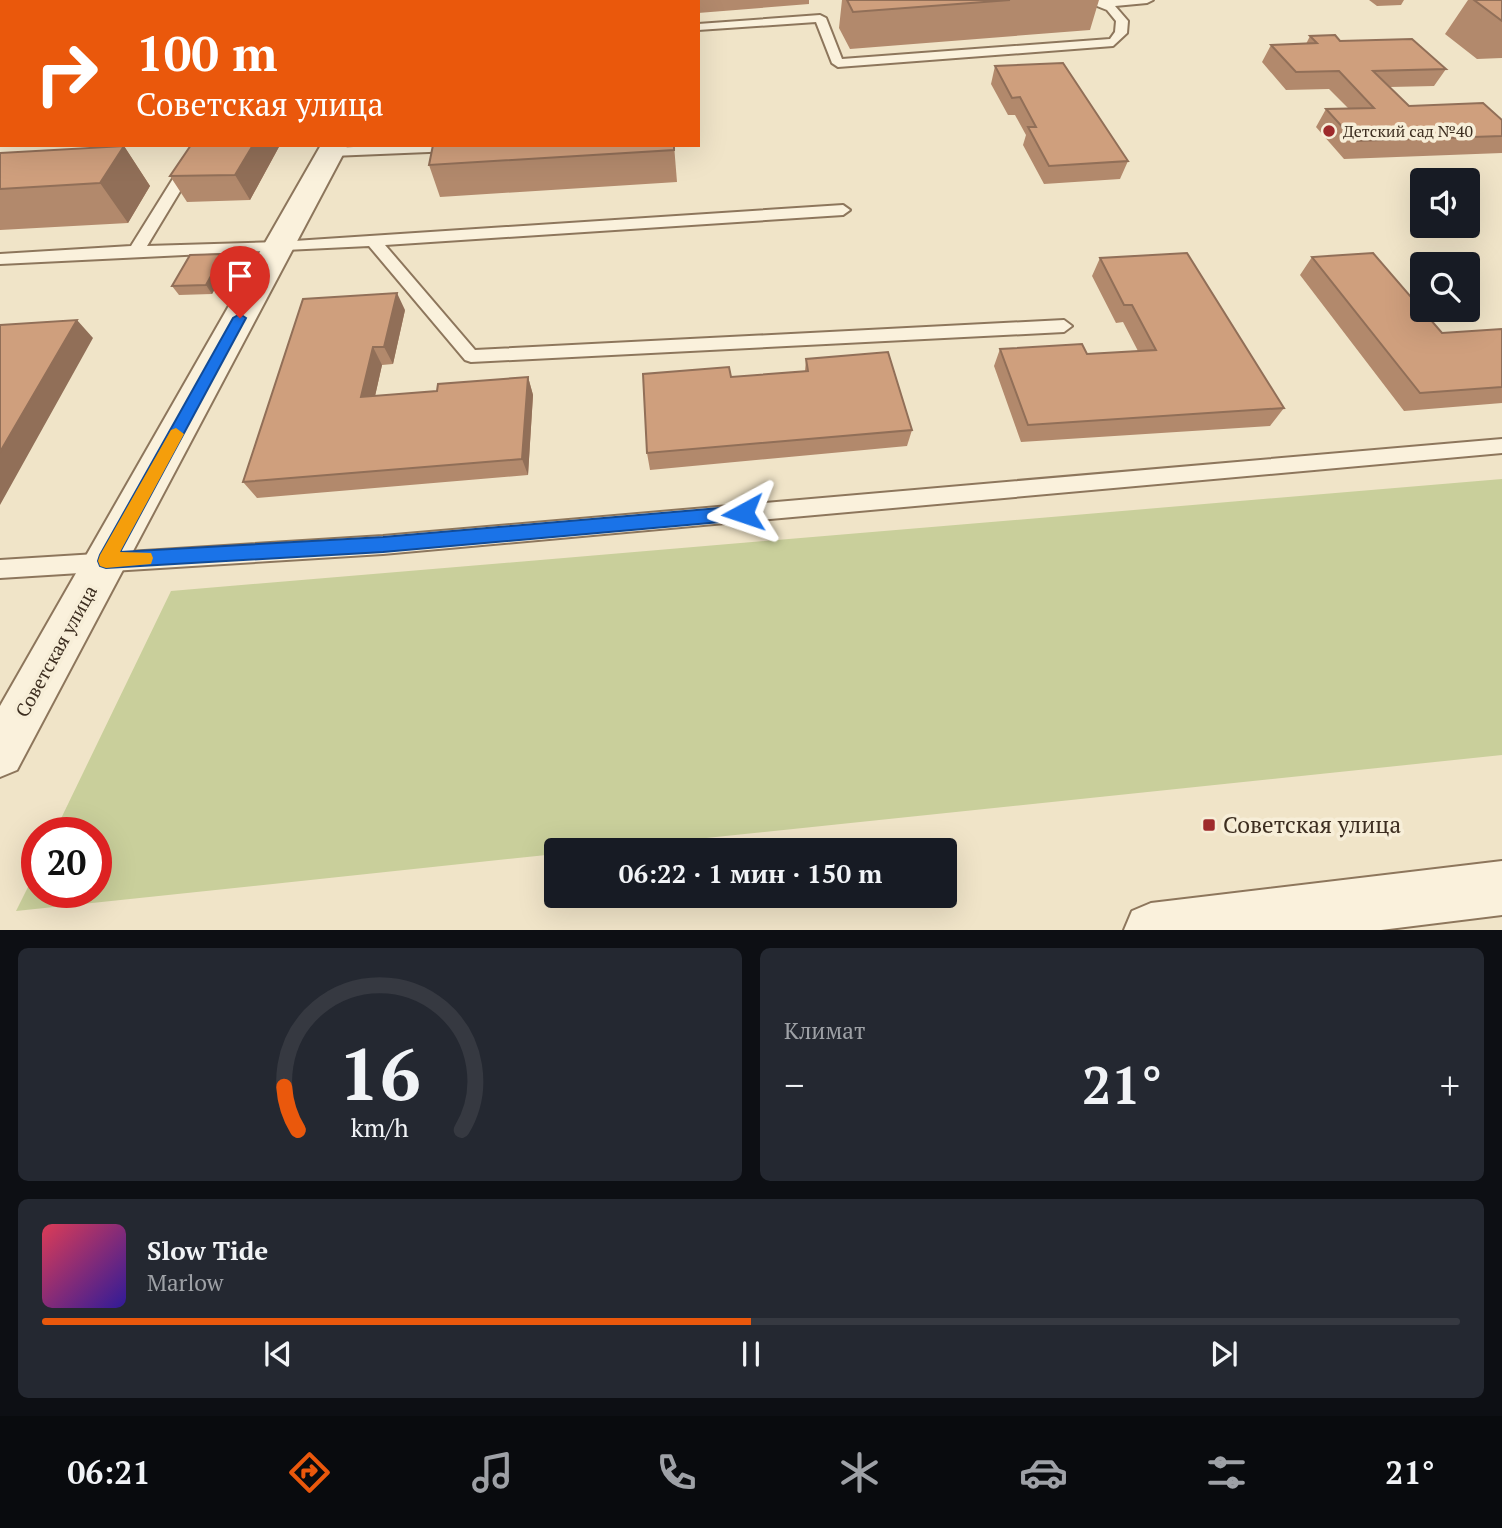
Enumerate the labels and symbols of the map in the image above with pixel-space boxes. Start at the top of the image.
place label: Детский сад №40 [1343,120,1473,142]
marker: Детский сад №40 [1321,123,1337,139]
pin [210,246,270,318]
position arrow [706,476,780,550]
street label: Советская улица [9,580,102,721]
place label: Советская улица [1223,809,1401,840]
speed limit sign: 20 [21,817,112,908]
marker: Советская улица [1201,817,1217,833]

